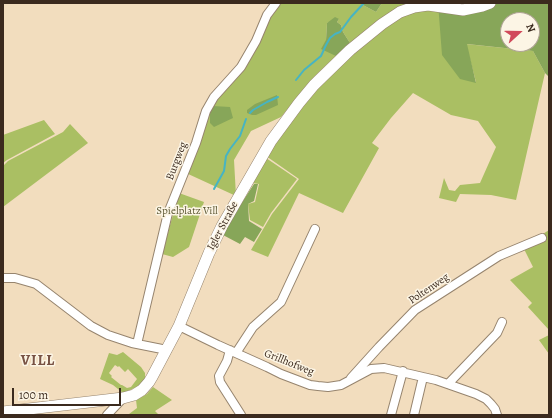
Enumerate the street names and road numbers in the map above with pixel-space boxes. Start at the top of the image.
street label: Burgweg [164,140,190,182]
street label: Igler Straße [205,199,241,253]
street label: Poltenweg [406,271,452,307]
street label: Grillhofweg [262,347,316,379]

